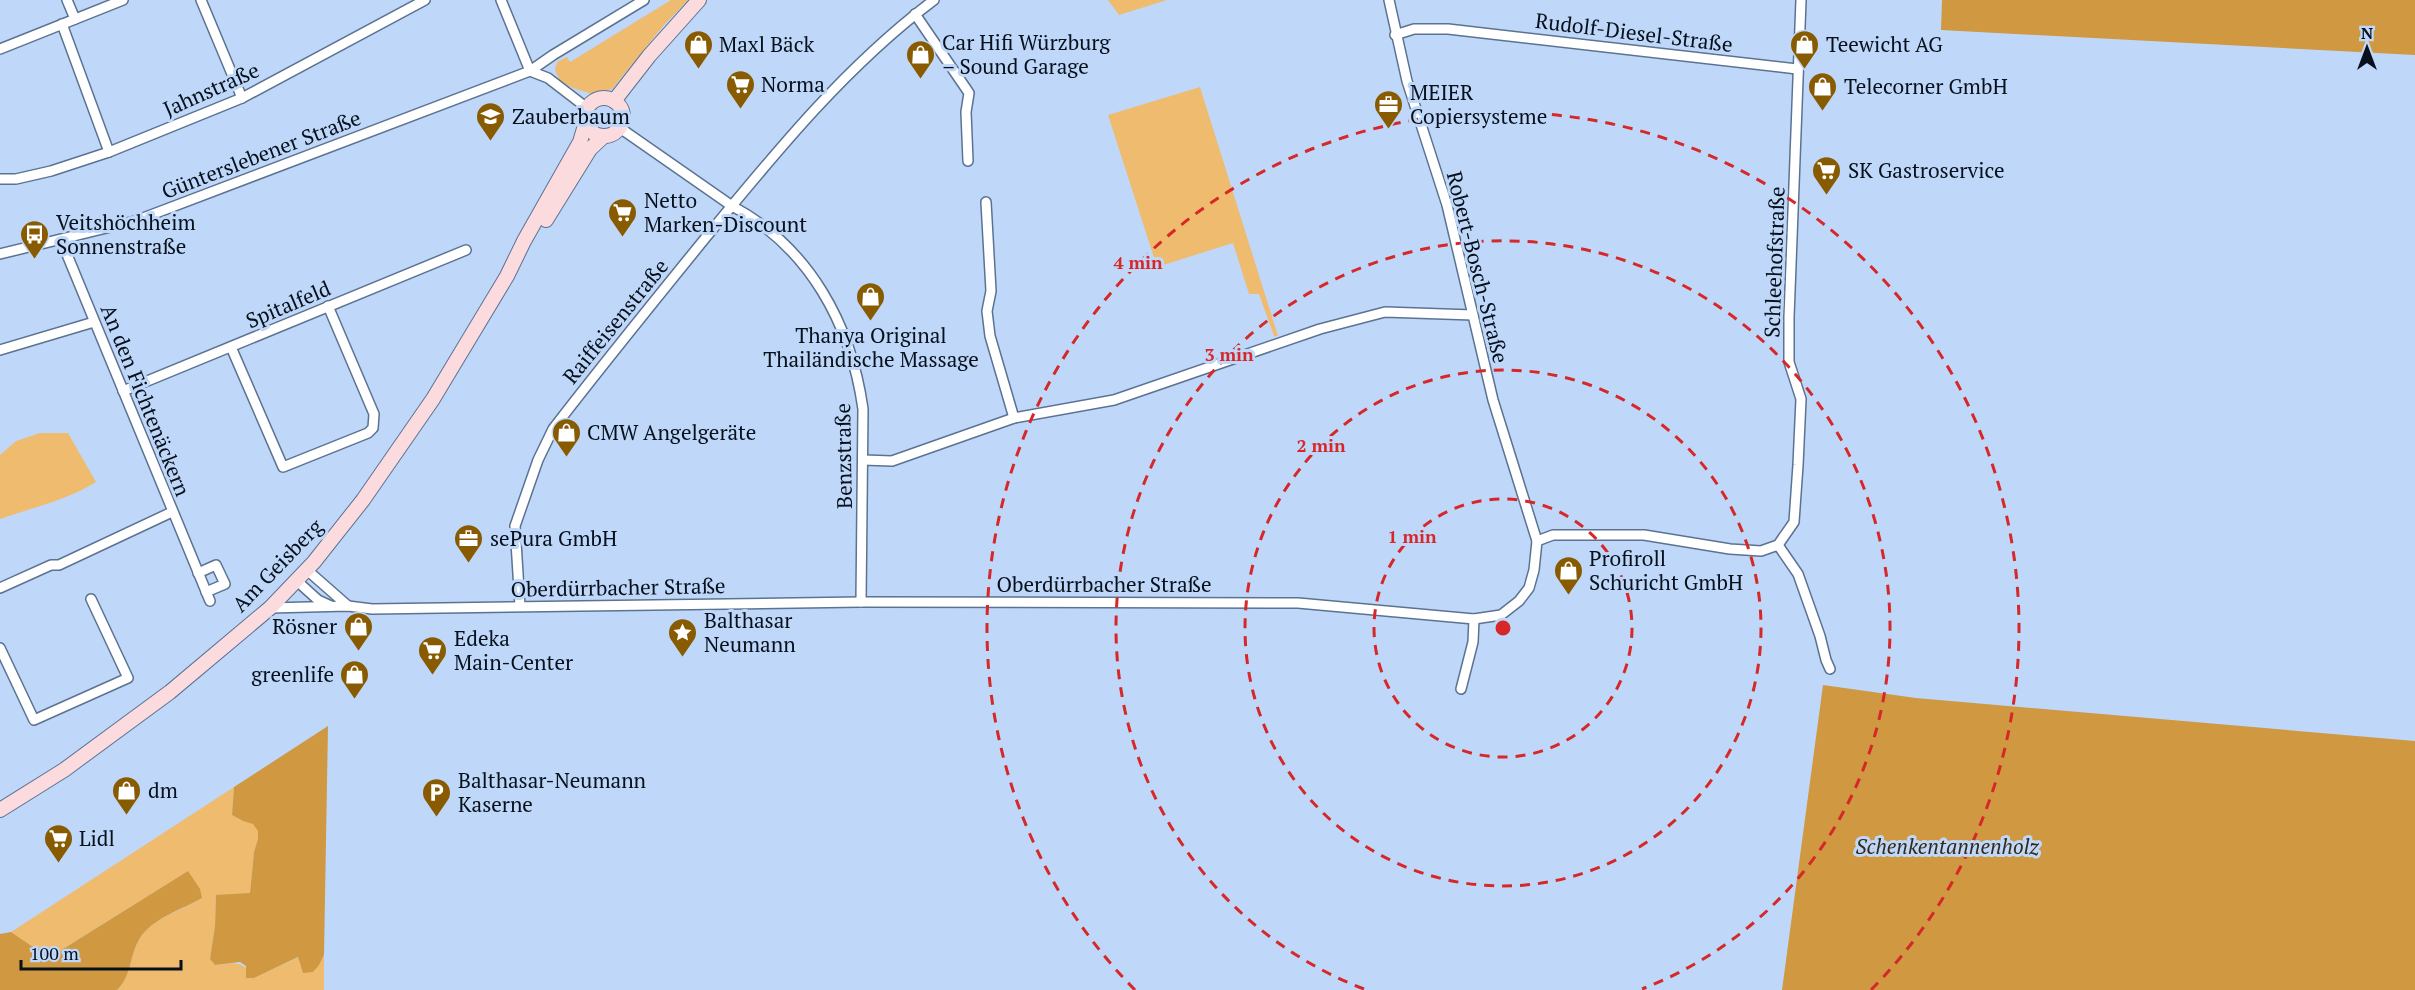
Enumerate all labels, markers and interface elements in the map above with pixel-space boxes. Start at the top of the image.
street label: Rudolf-Diesel-Straße [1534,6,1734,58]
north arrow [2337,18,2397,78]
text: N [2361,22,2373,44]
shop icon: Maxl Bäck [682,28,714,70]
place label: Car Hifi Würzburg – Sound Garage [942,28,1111,80]
shop icon: Teewicht AG [1789,28,1821,70]
place label: Maxl Bäck [719,30,814,58]
place label: Teewicht AG [1826,30,1943,58]
shop icon: Car Hifi Würzburg – Sound Garage [905,38,937,80]
street label: Jahnstraße [159,55,263,123]
supermarket icon: Norma [724,68,756,110]
place label: Norma [761,70,825,98]
shop icon: Telecorner GmbH [1807,70,1839,112]
place label: Telecorner GmbH [1844,72,2008,100]
place label: MEIER Copiersysteme [1410,78,1547,130]
office icon: MEIER Copiersysteme [1373,88,1405,130]
school or university icon: Zauberbaum [475,100,507,142]
place label: Zauberbaum [512,102,630,130]
street label: Günterslebener Straße [157,103,365,205]
supermarket icon: SK Gastroservice [1811,154,1843,196]
place label: SK Gastroservice [1848,156,2005,184]
street label: Robert-Bosch-Straße [1441,168,1515,366]
place label: Netto Marken-Discount [644,186,807,238]
street label: Schleehofstraße [1757,186,1791,338]
supermarket icon: Netto Marken-Discount [607,196,639,238]
place label: Veitshöchheim Sonnenstraße [56,208,196,260]
bus stop icon: Veitshöchheim Sonnenstraße [19,218,51,260]
text: 4 min [1113,250,1163,274]
street label: Raiffeisenstraße [556,253,674,389]
street label: Spitalfeld [241,273,335,334]
shop icon: Thanya Original Thailändische Massage [855,280,887,322]
street label: An den Fichtenäckern [95,300,197,501]
place label: Thanya Original Thailändische Massage [763,321,979,373]
text: 3 min [1204,342,1254,366]
street label: Benzstraße [828,403,858,509]
shop icon: CMW Angelgeräte [550,416,582,458]
place label: CMW Angelgeräte [587,418,756,446]
text: 2 min [1296,433,1346,457]
street label: Am Geisberg [226,512,329,618]
office icon: sePura GmbH [453,522,485,564]
place label: sePura GmbH [490,524,617,552]
text: 1 min [1387,524,1437,548]
place label: Profiroll Schuricht GmbH [1589,544,1743,596]
shop icon: Profiroll Schuricht GmbH [1552,554,1584,596]
street label: Oberdürrbacher Straße [996,570,1212,598]
street label: Oberdürrbacher Straße [510,571,726,603]
place label: Balthasar Neumann [704,606,796,658]
shop icon: Rösner [342,610,374,652]
place label: Rösner [272,612,337,640]
place icon: Balthasar Neumann [667,616,699,658]
centre of rings [1493,618,1513,638]
place label: Edeka Main-Center [454,624,573,676]
supermarket icon: Edeka Main-Center [417,634,449,676]
shop icon: greenlife [339,658,371,700]
place label: greenlife [251,660,334,688]
place label: Balthasar-Neumann Kaserne [458,766,647,818]
shop icon: dm [111,774,143,816]
place label: dm [148,776,178,804]
parking icon: Balthasar-Neumann Kaserne [421,776,453,818]
supermarket icon: Lidl [42,822,74,864]
place label: Lidl [79,824,115,852]
park label: Schenkentannenholz [1855,832,2039,860]
scale bar [21,933,182,971]
text: 100 m [30,941,79,965]

